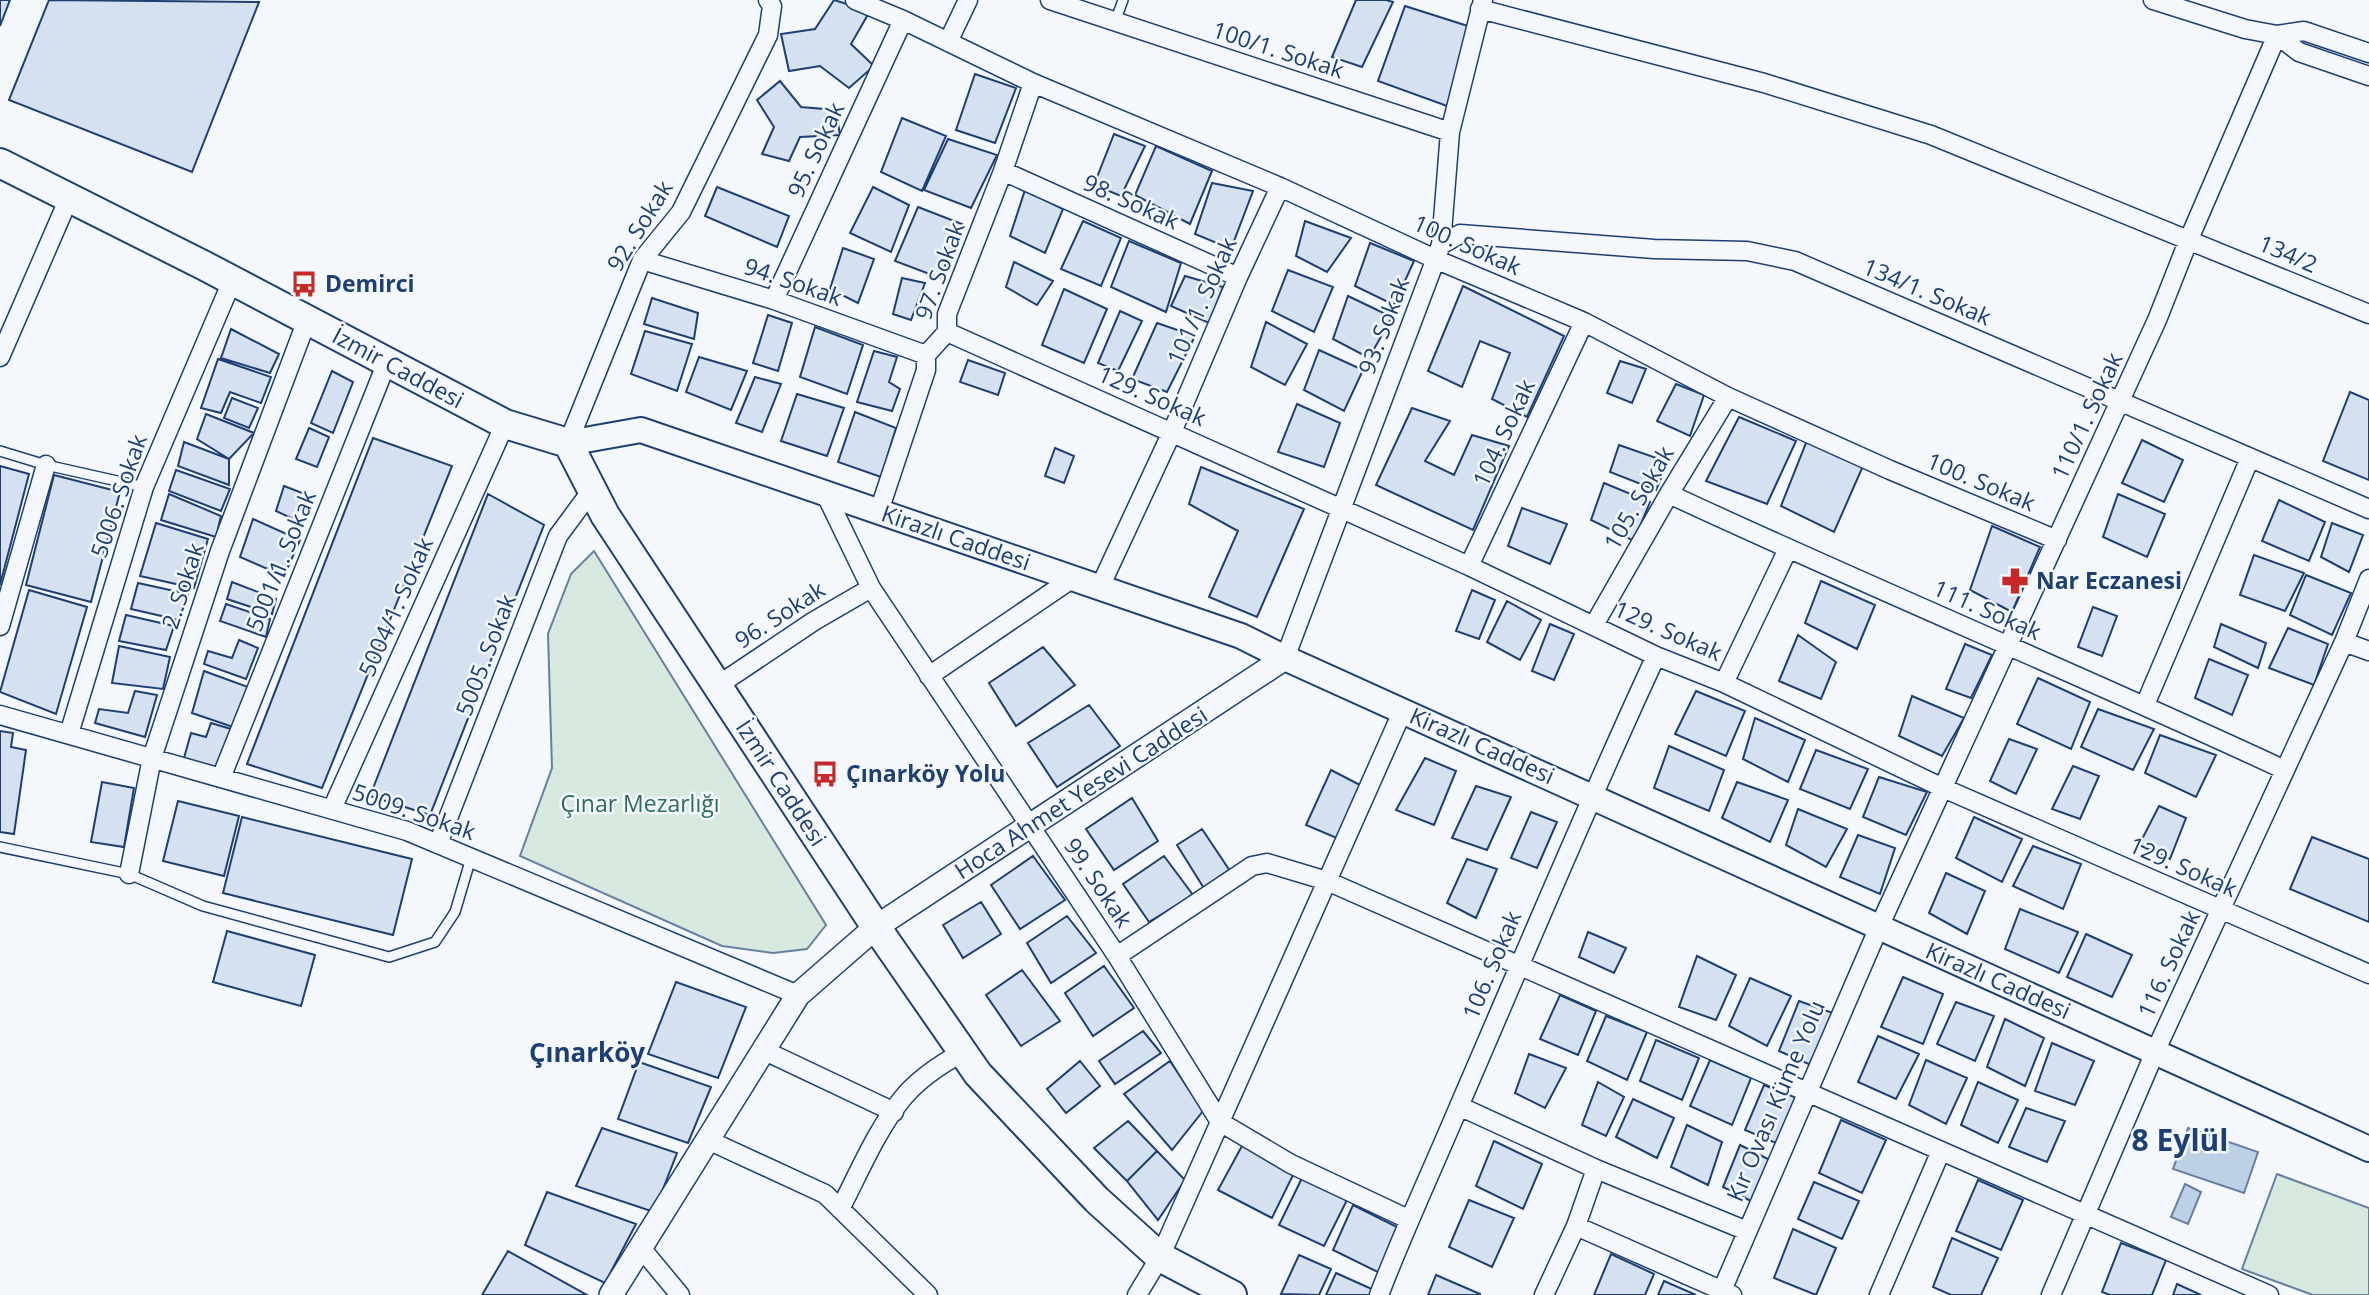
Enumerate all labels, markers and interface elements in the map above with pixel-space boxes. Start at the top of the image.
street label: 100/1. Sokak [1208,13,1348,85]
street label: 95. Sokak [779,97,851,202]
street label: 98. Sokak [1078,166,1184,236]
street label: 92. Sokak [599,174,680,277]
street label: 100. Sokak [1408,206,1526,282]
street label: 97. Sokak [907,217,971,324]
street label: 134/2 [2254,226,2323,280]
street label: 101/1. Sokak [1159,232,1243,369]
street label: 94. Sokak [740,249,847,313]
street label: 134/1. Sokak [1858,250,1996,332]
place label: Demirci [325,267,415,299]
bus stop icon: Demirci [289,269,319,299]
street label: 93. Sokak [1350,272,1416,379]
street label: İzmir Caddesi [327,319,470,415]
street label: 110/1. Sokak [2043,347,2129,484]
street label: 129. Sokak [1093,357,1211,433]
street label: 104. Sokak [1464,374,1542,491]
street label: 5006. Sokak [82,430,154,561]
street label: 105. Sokak [1596,440,1681,555]
street label: 100. Sokak [1922,444,2041,518]
street label: 5001/1. Sokak [237,485,323,636]
street label: Kirazlı Caddesi [878,497,1035,578]
street label: 5004/1. Sokak [350,532,440,681]
street label: 2. Sokak [153,539,211,633]
place label: Nar Eczanesi [2036,564,2182,596]
pharmacy icon: Nar Eczanesi [2000,566,2030,596]
street label: 111. Sokak [1928,571,2046,647]
street label: 96. Sokak [728,573,831,655]
street label: 5005. Sokak [447,589,523,720]
street label: 129. Sokak [1609,592,1727,668]
street label: Hoca Ahmet Yesevi Caddesi [948,698,1213,886]
street label: Kirazlı Caddesi [1405,699,1560,791]
street label: İzmir Caddesi [729,713,835,852]
place label: Çınarköy Yolu [846,757,1005,789]
bus stop icon: Çınarköy Yolu [810,759,840,789]
street label: 5009. Sokak [349,775,480,847]
park label: Çınar Mezarlığı [560,787,720,819]
street label: 129. Sokak [2124,828,2242,904]
street label: 99. Sokak [1057,831,1141,934]
street label: 106. Sokak [1454,905,1528,1024]
street label: 116. Sokak [2129,905,2207,1022]
street label: Kirazlı Caddesi [1921,934,2076,1026]
street label: Kır Ovası Küme Yolu [1718,995,1832,1206]
district label: Çınarköy [529,1034,645,1070]
district label: 8 Eylül [2132,1119,2228,1160]

